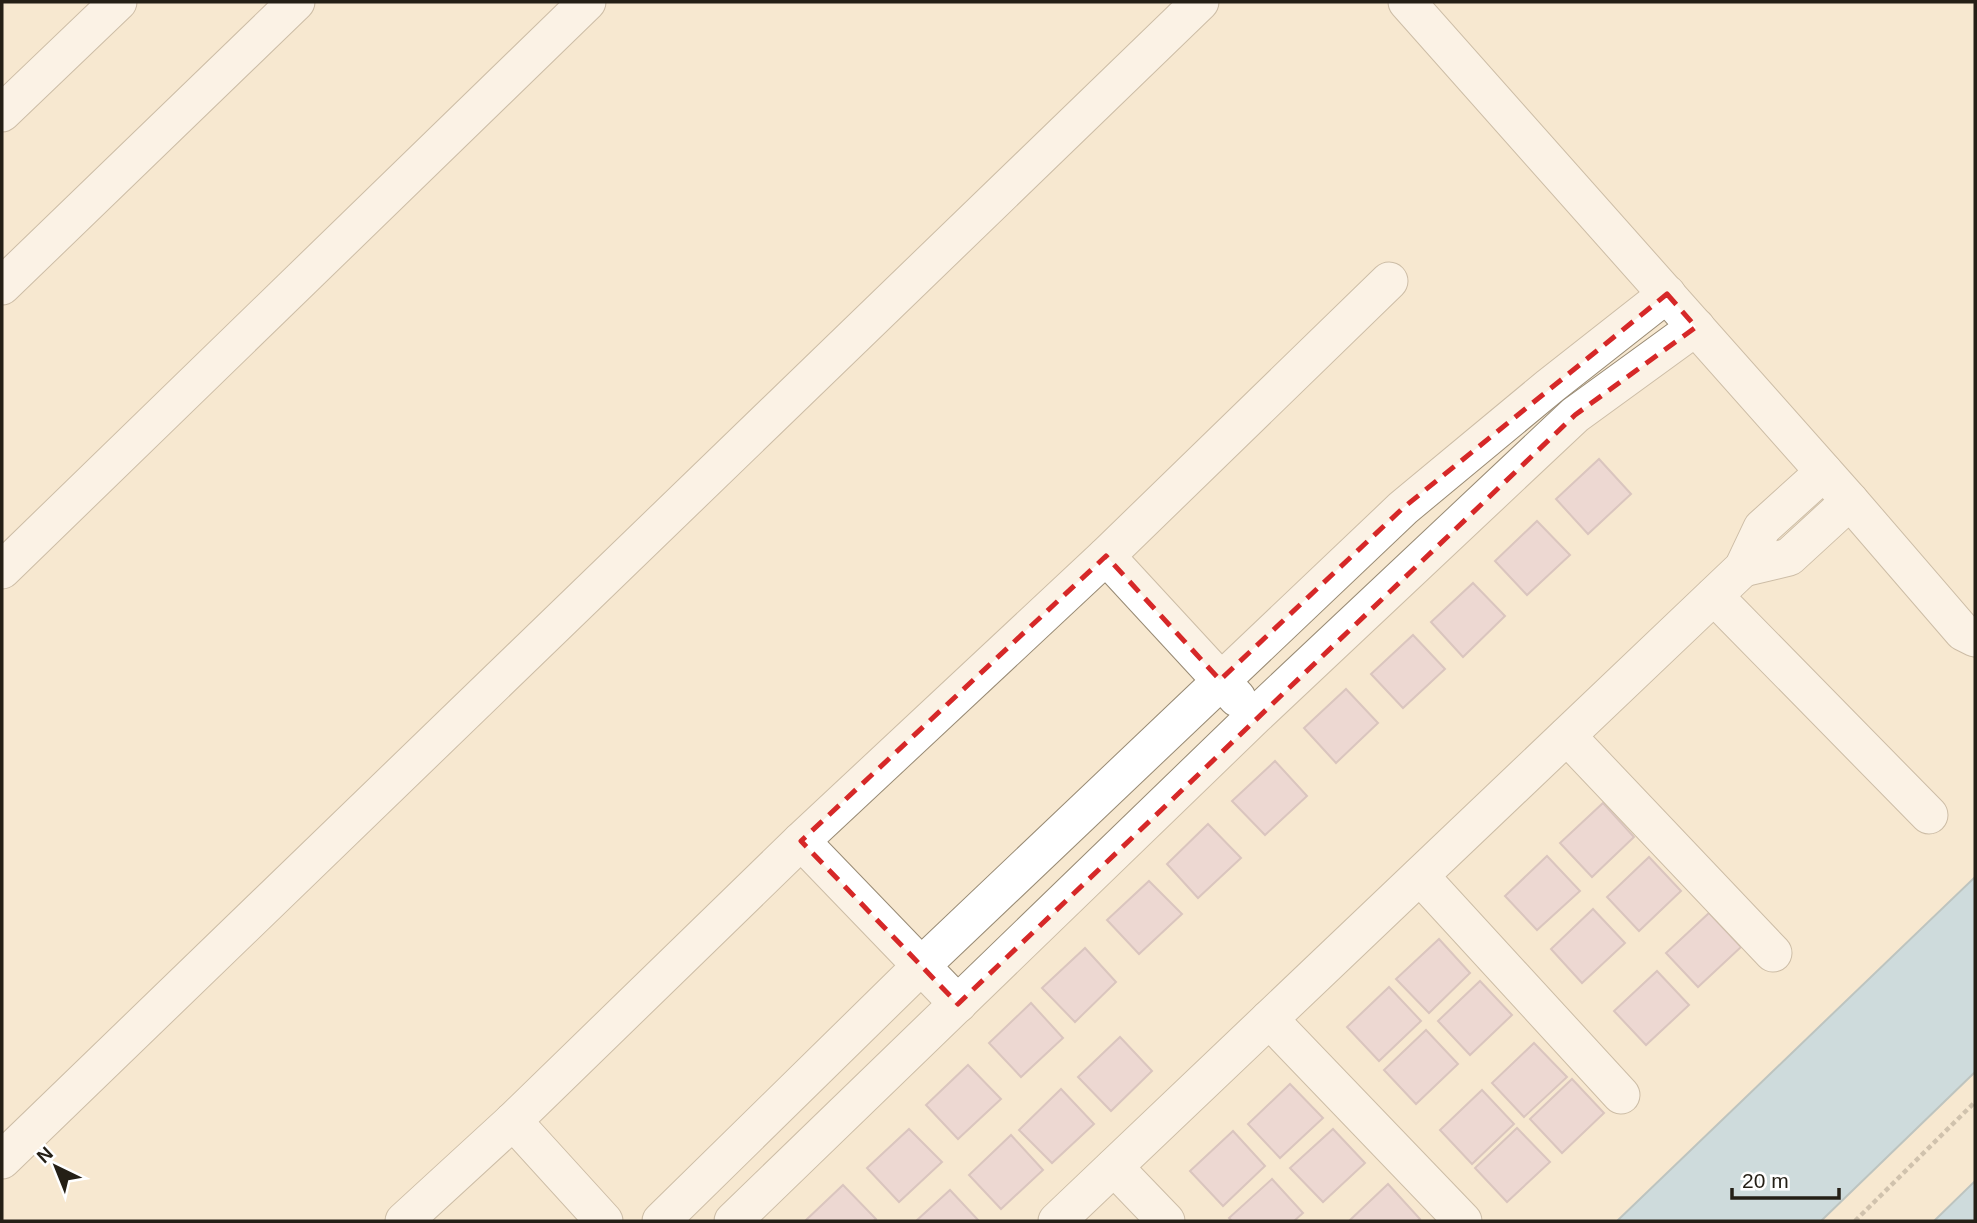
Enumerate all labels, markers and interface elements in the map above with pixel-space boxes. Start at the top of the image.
north arrow [21,1132,91,1202]
text: N [33,1143,57,1167]
scale bar [1732,1156,1839,1200]
text: 20 m [1742,1169,1789,1192]

